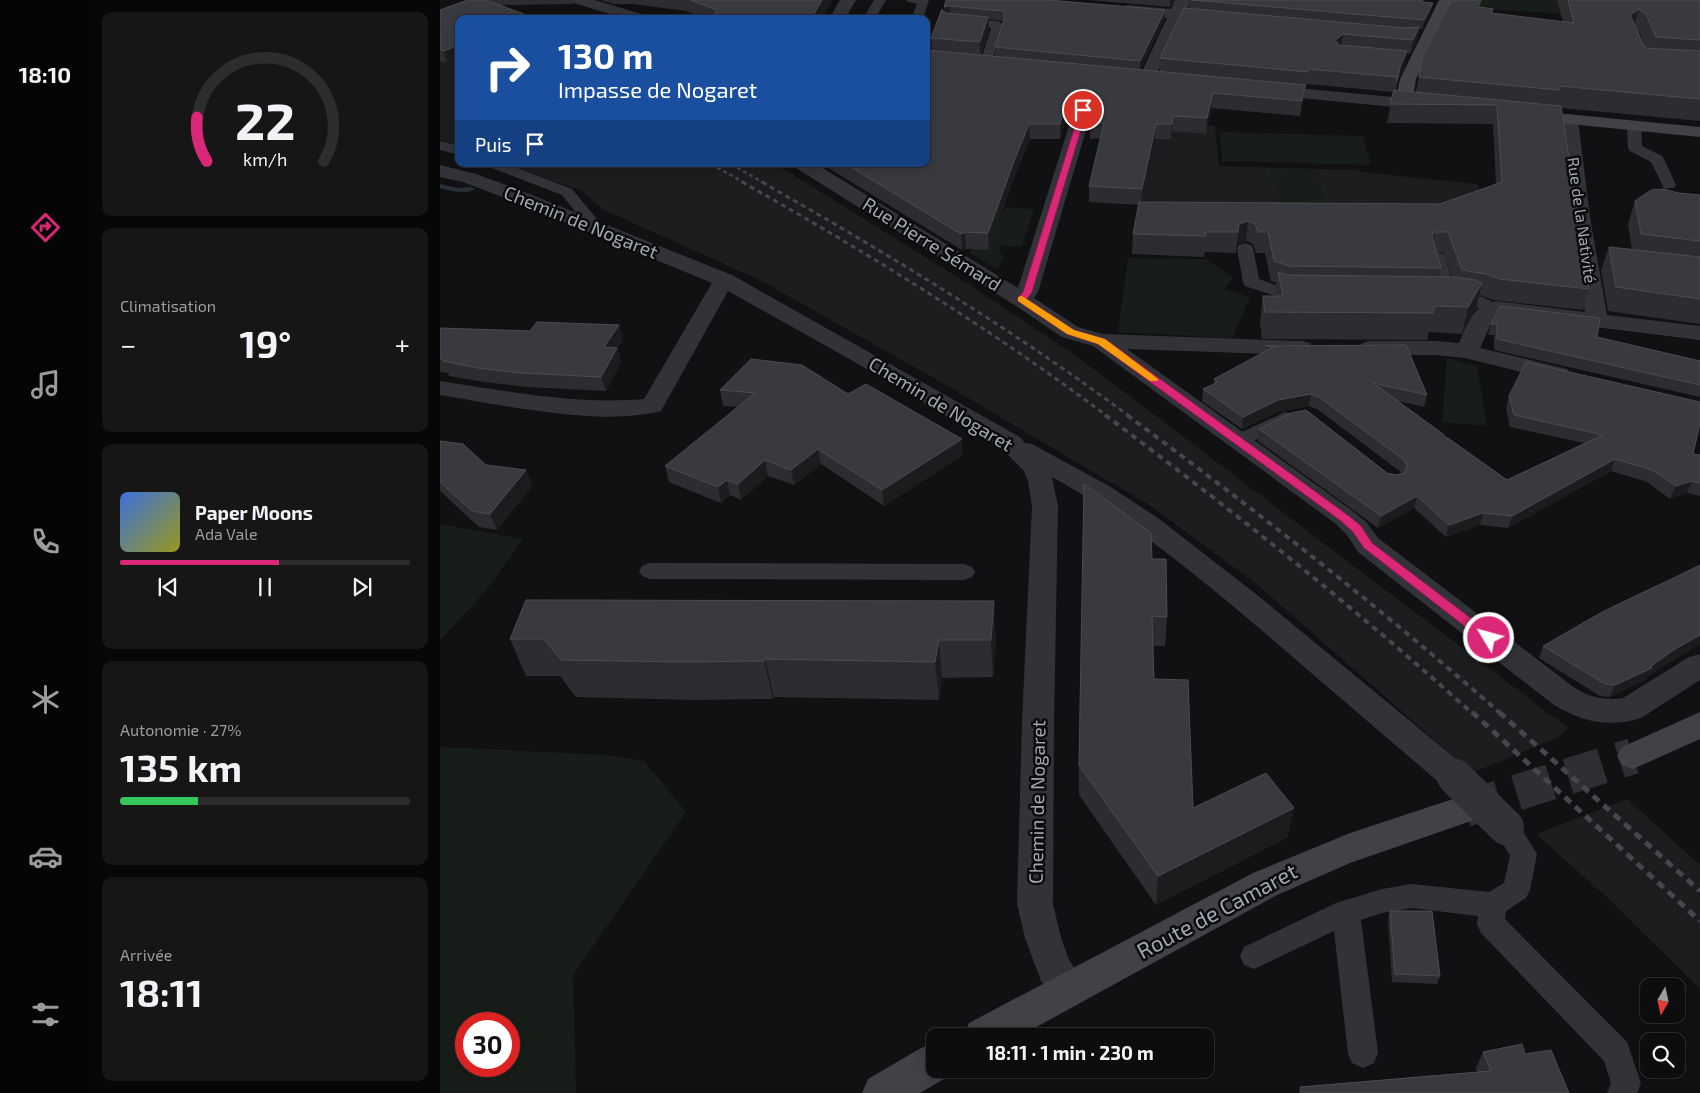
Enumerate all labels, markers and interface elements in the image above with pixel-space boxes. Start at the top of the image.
text: 130 m [558,34,653,76]
icon: right [475,35,540,100]
text: 18:10 [19,61,71,87]
text: Impasse de Nogaret [558,76,757,102]
text: 22 [235,88,295,150]
pin [1062,89,1104,131]
icon: arrive [1069,96,1097,124]
icon: arrive [521,130,549,158]
text: Puis [475,133,511,156]
text: km/h [243,148,287,170]
street label: Rue de la Nativité [1564,156,1601,284]
street label: Chemin de Nogaret [501,180,662,263]
street label: Rue Pierre Sémard [859,192,1006,295]
icon: directions [28,210,63,245]
text: Climatisation [120,296,216,315]
text: 19° [240,320,291,366]
text: − [120,327,136,361]
text: + [395,327,410,361]
street label: Chemin de Nogaret [865,351,1017,456]
icon: music [28,367,63,402]
text: Paper Moons [195,501,313,524]
icon: phone [28,524,63,559]
text: Ada Vale [195,524,258,543]
icon: previous [154,573,182,601]
icon: pause [251,573,279,601]
icon: next [348,573,376,601]
position arrow [1462,611,1514,663]
icon: climate [28,682,63,717]
text: Autonomie · 27% [120,720,242,739]
street label: Chemin de Nogaret [1024,720,1049,884]
text: 135 km [120,744,242,790]
icon: car [28,839,63,874]
street label: Route de Camaret [1132,857,1301,963]
text: Arrivée [120,945,172,964]
text: 18:11 [120,969,203,1015]
north arrow [1640,978,1685,1022]
map controls [1640,978,1685,1078]
icon: filters [28,997,63,1032]
speed limit sign: 30 [455,1012,520,1077]
button: search [1640,1033,1685,1078]
text: 18:11 · 1 min · 230 m [986,1041,1154,1064]

